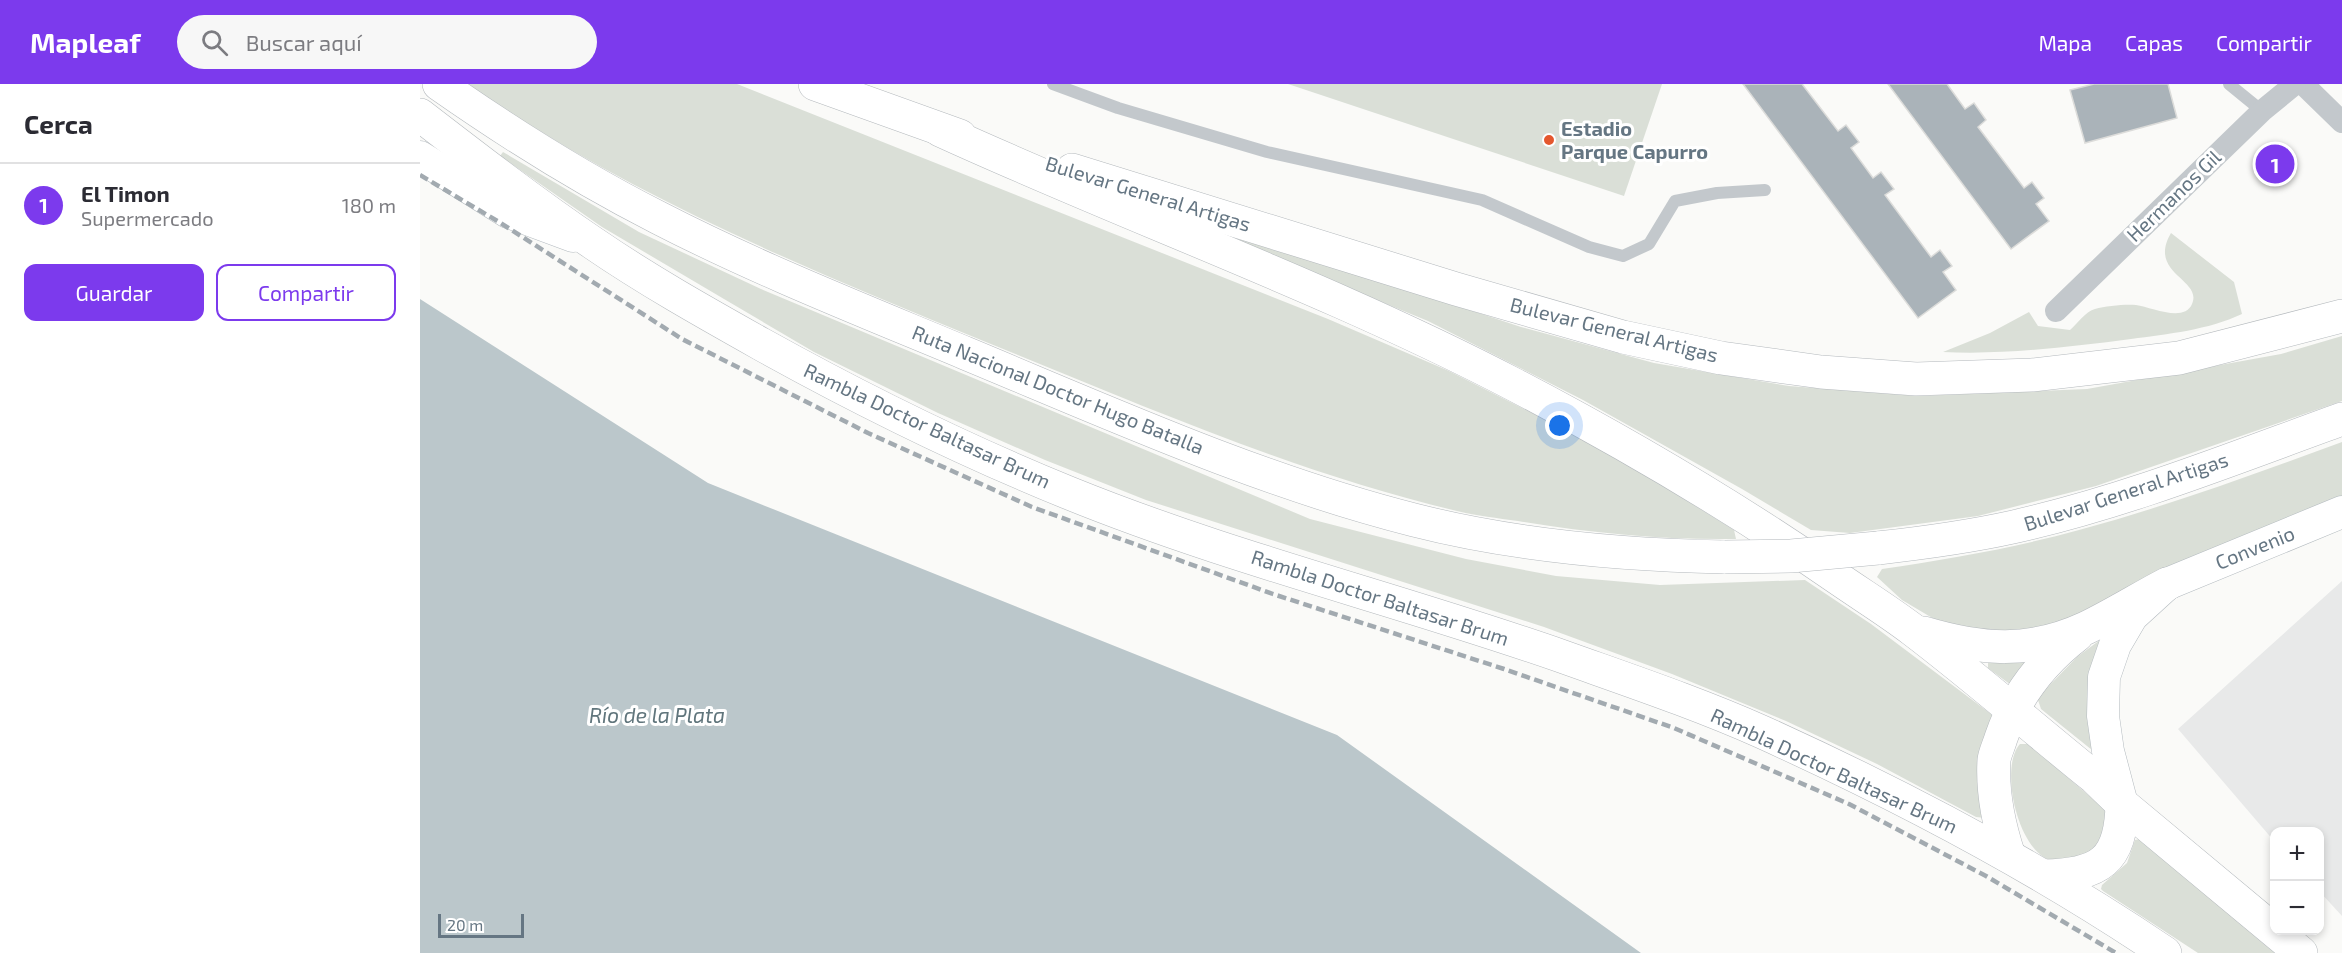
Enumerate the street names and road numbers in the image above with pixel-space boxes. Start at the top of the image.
street label: Hermanos Gil [2121,144,2225,246]
street label: Bulevar General Artigas [1043,150,1254,236]
street label: Bulevar General Artigas [1508,292,1721,366]
street label: Ruta Nacional Doctor Hugo Batalla [909,319,1208,459]
street label: Rambla Doctor Baltasar Brum [800,357,1055,493]
street label: Bulevar General Artigas [2021,447,2231,535]
street label: Convenio [2211,520,2298,574]
street label: Rambla Doctor Baltasar Brum [1248,544,1512,650]
street label: Rambla Doctor Baltasar Brum [1707,702,1962,838]

